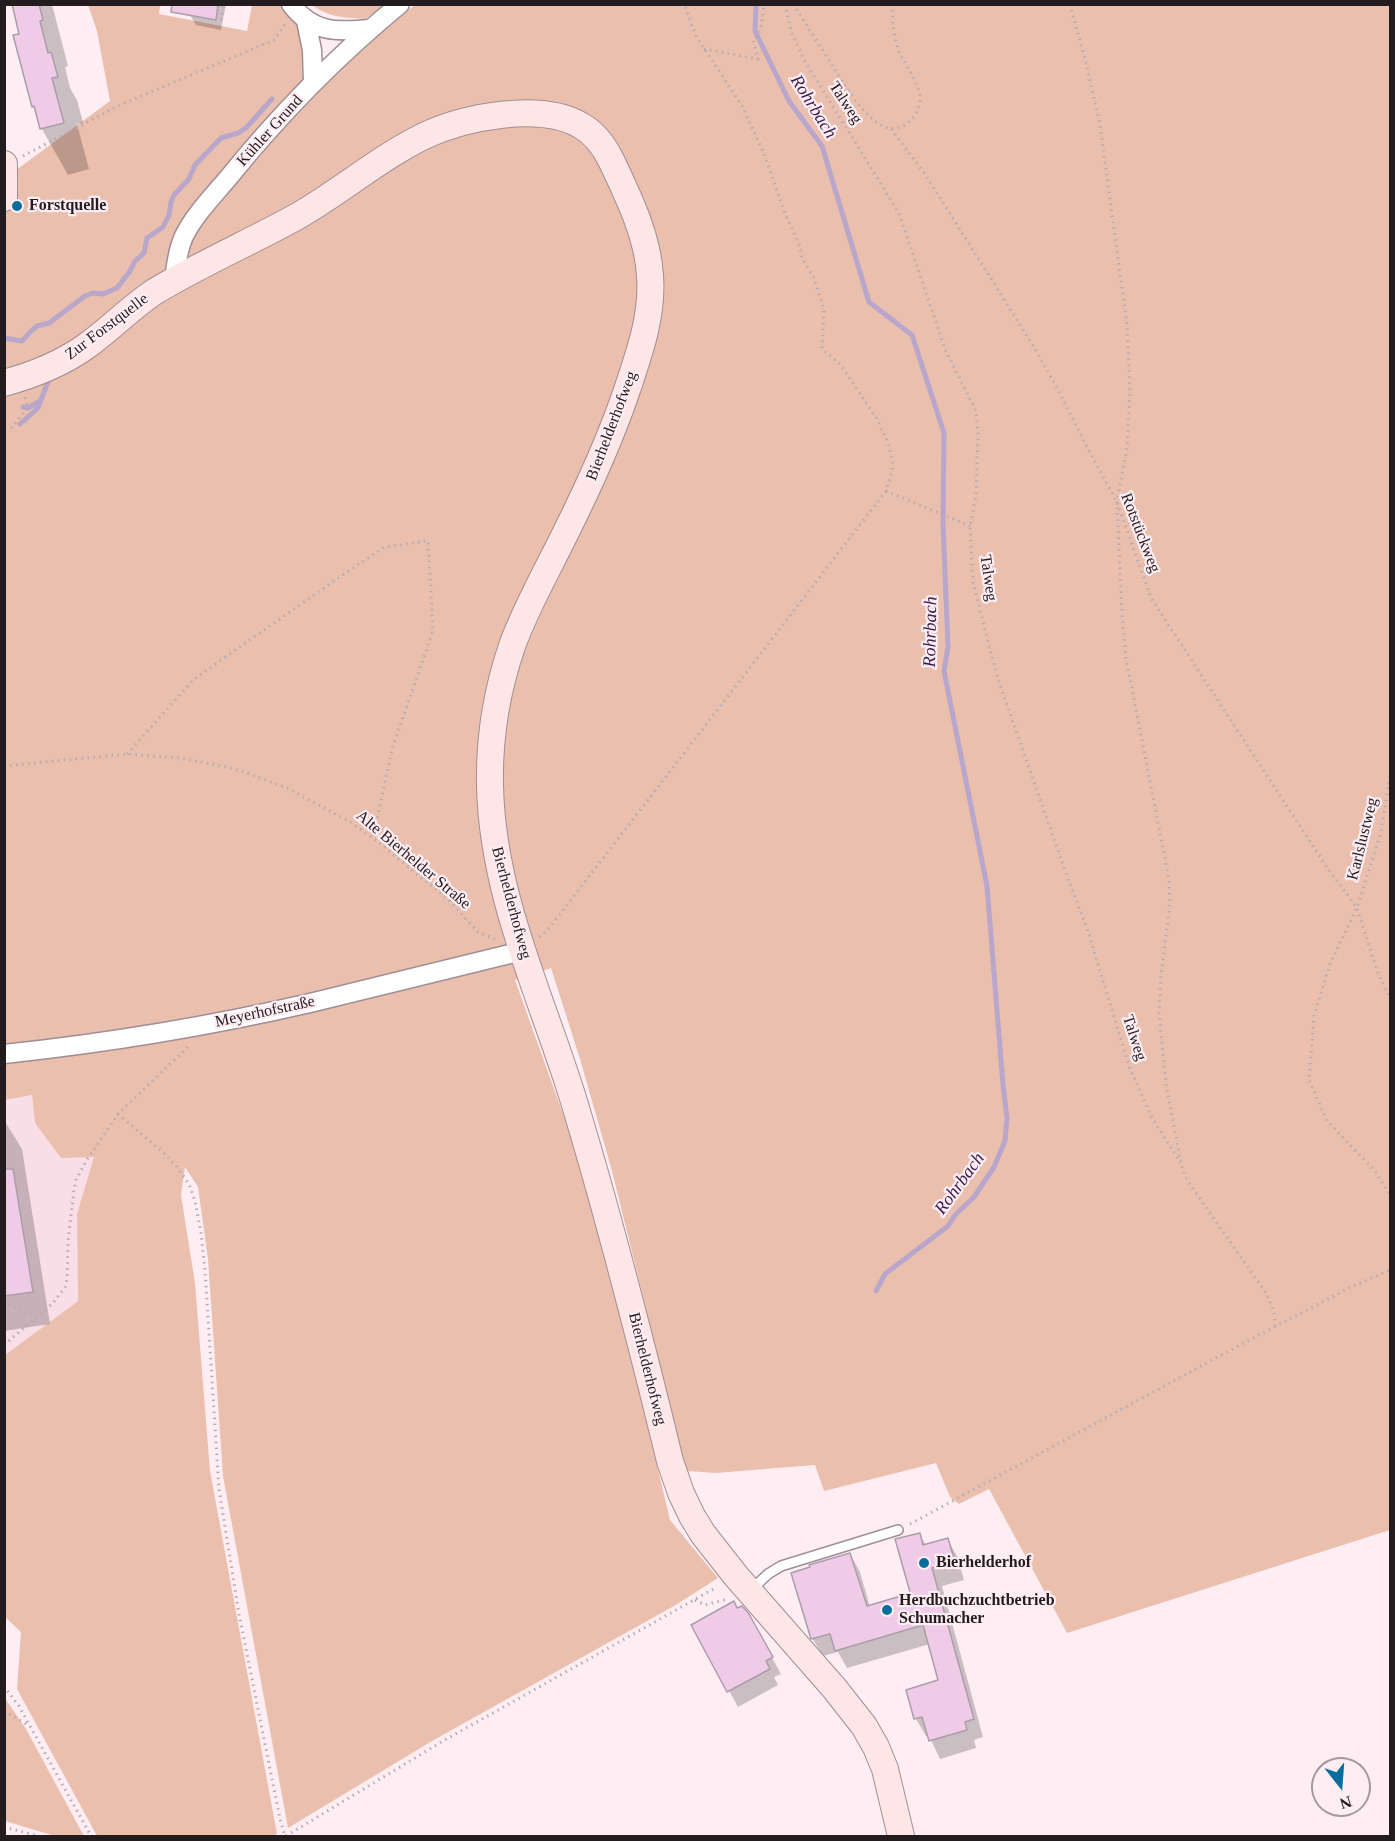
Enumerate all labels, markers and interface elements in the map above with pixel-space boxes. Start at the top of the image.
water label: Rohrbach [785,71,841,143]
street label: Talweg [824,78,866,128]
street label: Kühler Grund [233,91,307,171]
place label: Forstquelle [29,196,106,216]
marker: Forstquelle [10,199,24,213]
street label: Zur Forstquelle [62,290,152,364]
street label: Bierhelderhofweg [582,369,642,483]
street label: Rotstückweg [1116,491,1164,575]
street label: Talweg [975,553,1001,603]
water label: Rohrbach [920,596,942,668]
street label: Karlslustweg [1343,796,1383,882]
street label: Alte Bierhelder Straße [352,806,474,914]
street label: Bierhelderhofweg [487,845,535,961]
street label: Meyerhofstraße [213,992,317,1032]
street label: Talweg [1118,1013,1150,1063]
water label: Rohrbach [930,1149,990,1219]
street label: Bierhelderhofweg [624,1311,670,1427]
place label: Bierhelderhof [936,1553,1031,1573]
marker: Bierhelderhof [917,1556,931,1570]
place label: Herdbuchzuchtbetrieb Schumacher [899,1591,1055,1629]
marker: Herdbuchzuchtbetrieb Schumacher [880,1603,894,1617]
north arrow [1311,1757,1371,1817]
text: N [1338,1793,1354,1813]

